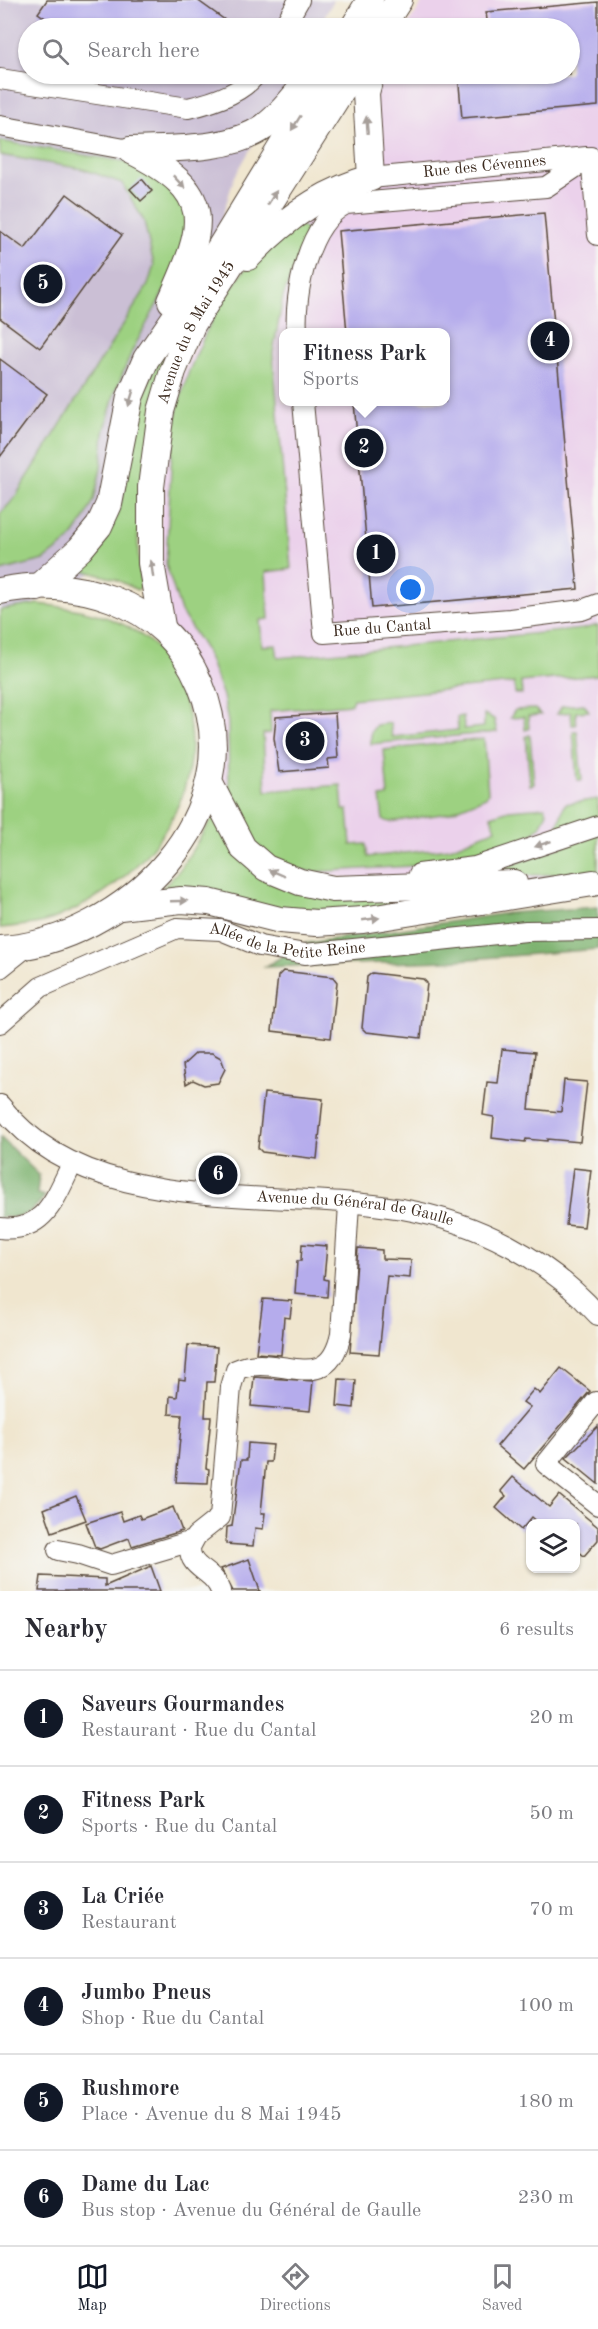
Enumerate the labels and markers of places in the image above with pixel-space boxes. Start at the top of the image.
pin: 5 [24,262,63,306]
pin: 4 [530,318,570,364]
pin: 2 [344,426,384,470]
pin: 1 [356,532,395,576]
pin: 3 [286,718,324,764]
pin: 6 [198,1152,238,1198]

